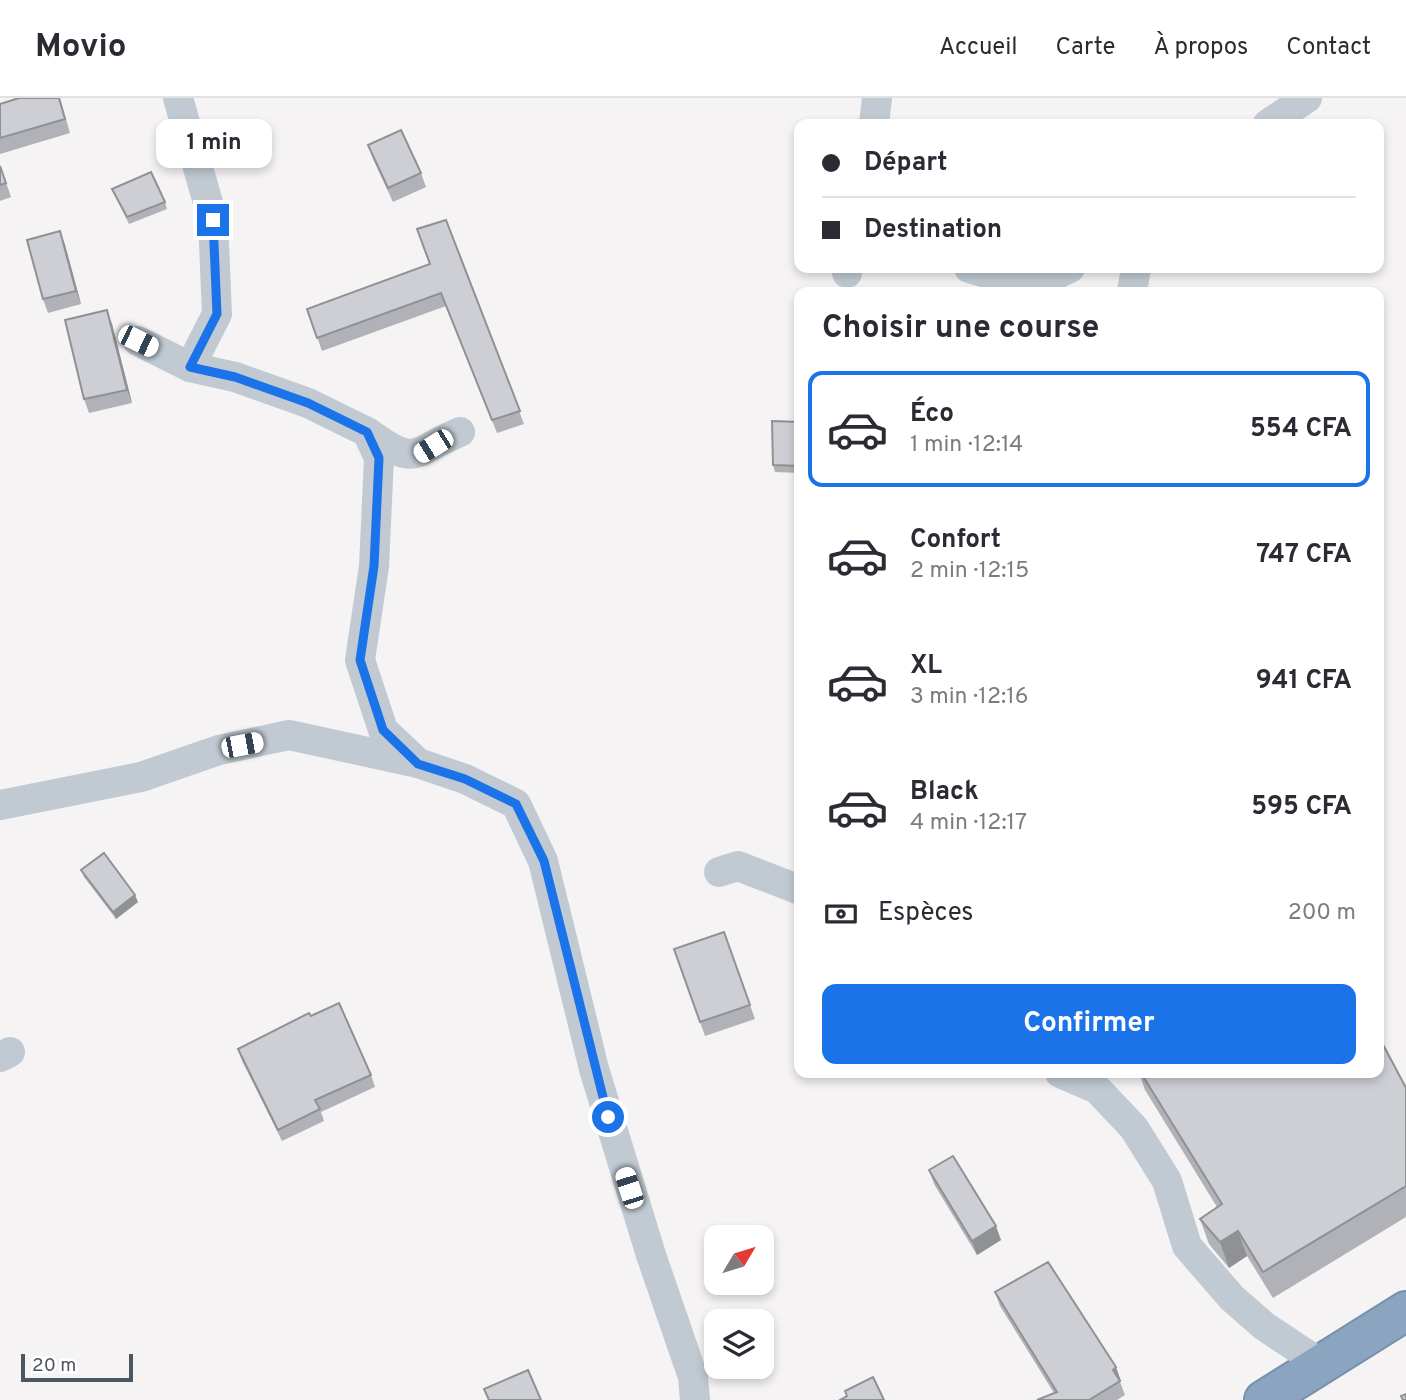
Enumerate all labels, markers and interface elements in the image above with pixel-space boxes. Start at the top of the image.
text: Movio [35,27,126,69]
text: Accueil [939,33,1018,63]
text: Carte [1056,33,1115,63]
text: À propos [1153,33,1248,63]
text: Contact [1286,33,1371,63]
callout: 1 min [155,118,271,167]
text: 1 min [186,129,242,158]
text: Départ [864,147,948,180]
route end [197,204,229,236]
text: Destination [864,214,1002,247]
text: Choisir une course [822,309,1099,349]
car [115,322,162,360]
icon: car [826,398,889,461]
text: Éco [910,398,954,431]
text: 554 CFA [1250,413,1352,446]
car [410,426,457,466]
text: 1 min · 12:14 [910,431,1023,460]
icon: car [826,524,889,587]
text: Confort [910,524,1001,557]
text: 747 CFA [1256,539,1352,572]
text: 2 min · 12:15 [910,557,1029,586]
icon: car [826,650,889,713]
text: XL [910,650,942,683]
text: 941 CFA [1256,665,1352,698]
text: 3 min · 12:16 [910,683,1028,712]
car [220,731,265,759]
icon: car [826,776,889,839]
text: Black [910,776,979,809]
text: 595 CFA [1251,791,1352,824]
text: 4 min · 12:17 [910,809,1027,838]
icon: cash [822,895,860,933]
text: Espèces [878,897,974,930]
text: 200 m [1288,899,1356,928]
button: Confirmer [822,984,1356,1064]
route start [592,1101,624,1133]
car [613,1165,646,1211]
north arrow [704,1225,774,1295]
map controls [704,1225,774,1379]
button: layers [704,1309,774,1379]
scale bar [21,1351,133,1383]
text: 20 m [32,1354,76,1378]

